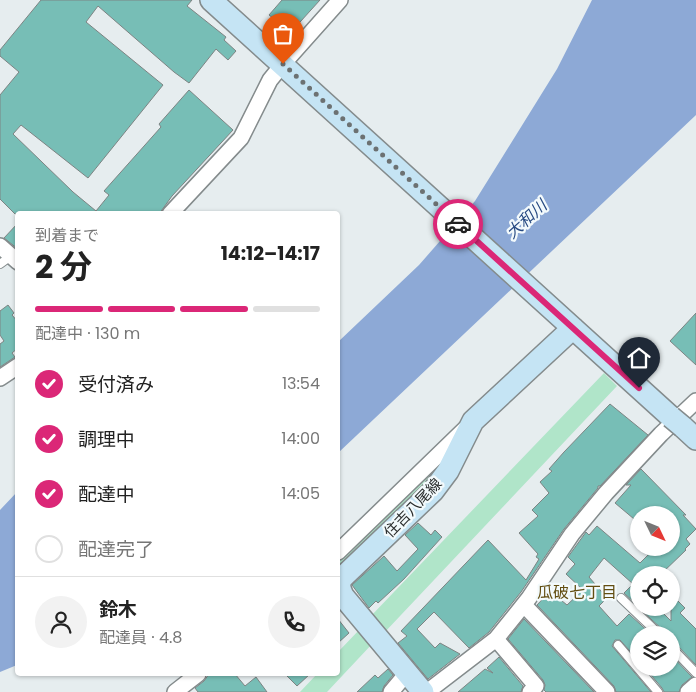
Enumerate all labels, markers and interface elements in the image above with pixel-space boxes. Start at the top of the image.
pin [262,13,304,64]
icon: bag [269,20,297,48]
water label: 大和川 [501,193,553,244]
courier [433,199,483,249]
icon: car [444,210,472,238]
text: 到着まで [35,224,99,247]
text: 14:12–14:17 [221,240,320,267]
text: 2 分 [35,244,92,289]
text: 配達中 · 130 m [35,322,140,345]
pin [618,337,660,388]
icon: home [625,344,653,372]
icon: check [35,370,63,398]
text: 受付済み [78,371,154,398]
text: 13:54 [282,372,320,395]
icon: check [35,425,63,453]
text: 調理中 [78,426,135,453]
text: 14:00 [281,427,320,450]
street label: 住吉八尾線 [379,473,446,542]
icon: check [35,480,63,508]
text: 配達中 [78,481,135,508]
text: 14:05 [281,482,320,505]
north arrow [630,506,680,556]
map controls [630,506,680,676]
text: 配達完了 [78,536,154,563]
button: locate [630,566,680,616]
district label: 瓜破七丁目 [537,581,617,604]
button: person [35,596,87,648]
text: 鈴木 [99,596,137,623]
button: phone [268,596,320,648]
text: 配達員 · 4.8 [99,626,182,649]
button: layers [630,626,680,676]

